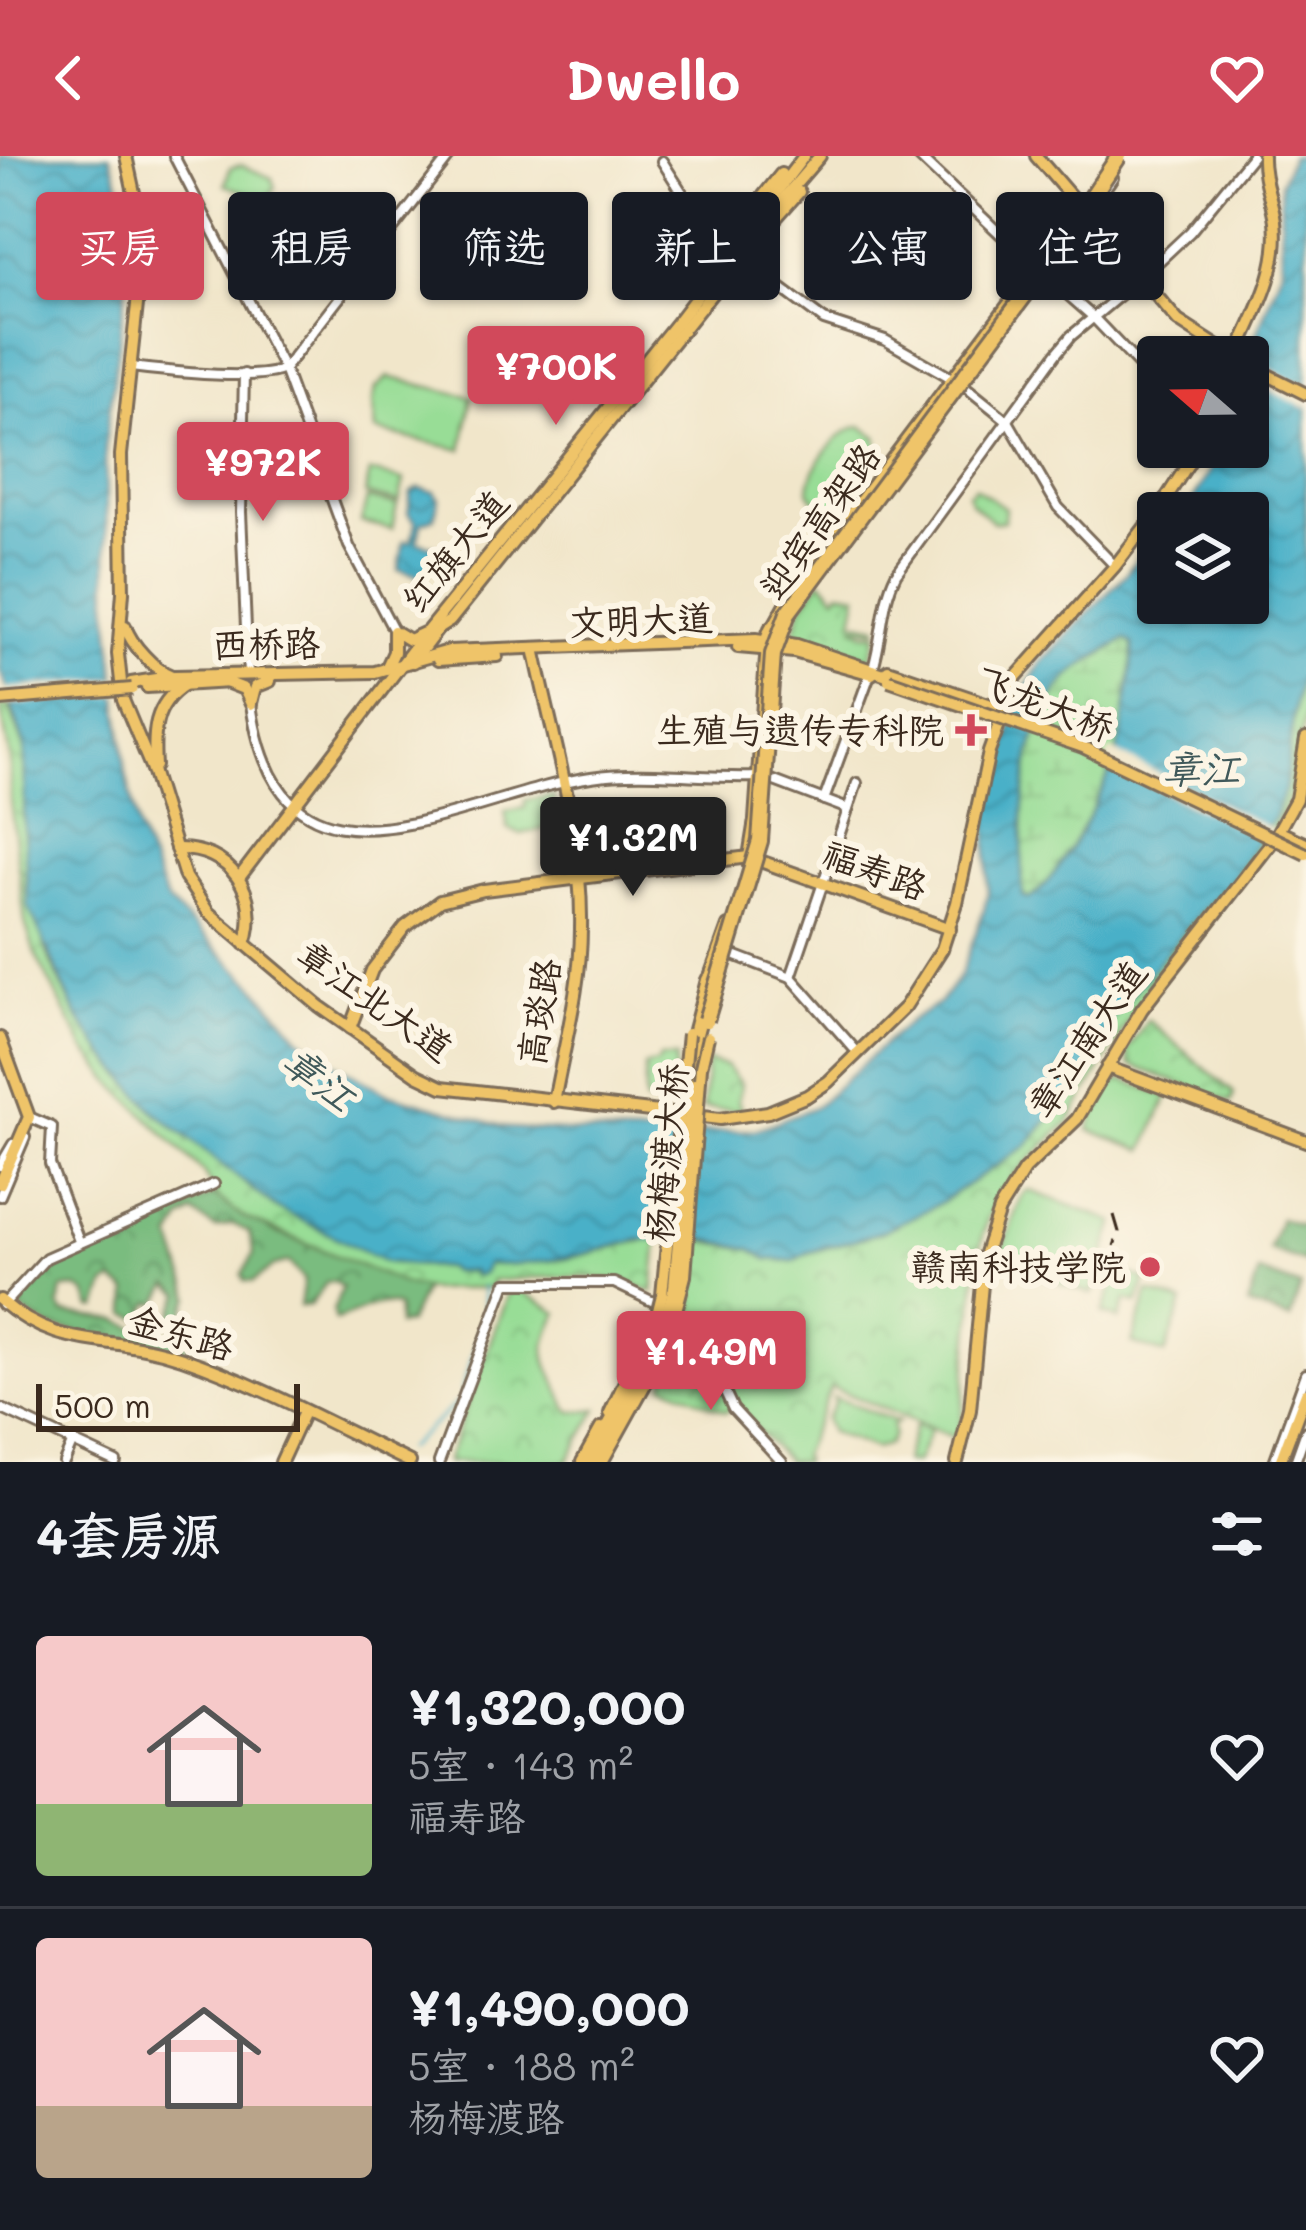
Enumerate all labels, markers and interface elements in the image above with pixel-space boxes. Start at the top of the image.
text: Dwello [566,43,740,114]
icon: back [36,45,102,111]
icon: heart [1204,45,1270,111]
chip: 买房 [36,192,204,300]
chip: 租房 [228,192,396,300]
chip: 筛选 [420,192,588,300]
chip: 新上 [612,192,780,300]
chip: 公寓 [804,192,972,300]
chip: 住宅 [996,192,1164,300]
pin: ¥700K [472,326,640,428]
north arrow [1137,336,1269,468]
map controls [1137,336,1269,624]
text: ¥700K [494,339,618,390]
pin: ¥972K [179,422,347,524]
street label: 迎宾高架路 [748,433,890,607]
text: ¥972K [204,435,322,486]
street label: 红旗大道 [390,479,517,621]
button: layers [1137,492,1269,624]
street label: 文明大道 [568,593,714,644]
street label: 西桥路 [212,618,320,667]
street label: 飞龙大桥 [970,655,1121,750]
place label: 生殖与遗传专科院 [656,705,944,752]
marker: 生殖与遗传专科院 [955,714,987,746]
water label: 章江 [1162,742,1242,793]
pin: ¥1.32M [535,797,731,899]
text: ¥1.32M [567,810,699,861]
street label: 福寿路 [817,828,934,909]
street label: 章江北大道 [289,929,463,1071]
street label: 章江南大道 [1016,950,1156,1126]
street label: 高琰路 [506,955,569,1069]
water label: 章江 [273,1034,368,1123]
street label: 杨梅渡大桥 [633,1061,696,1245]
place label: 赣南科技学院 [910,1242,1126,1289]
marker: 赣南科技学院 [1137,1254,1163,1280]
street label: 金东路 [123,1294,240,1369]
pin: ¥1.49M [613,1311,809,1413]
text: ¥1.49M [644,1324,778,1375]
scale bar [36,1378,300,1431]
text: 500 m [54,1383,151,1426]
text: 4套房源 [36,1500,221,1567]
icon: filters [1204,1501,1270,1567]
text: ¥1,320,000 [408,1671,686,1738]
icon: home [132,1684,276,1828]
icon: heart [1204,1723,1270,1789]
text: 5室 · 143 m² [408,1738,633,1789]
text: 福寿路 [408,1790,525,1841]
text: ¥1,490,000 [408,1972,689,2039]
icon: home [132,1986,276,2130]
icon: heart [1204,2025,1270,2091]
text: 5室 · 188 m² [408,2039,635,2090]
text: 杨梅渡路 [408,2091,564,2142]

